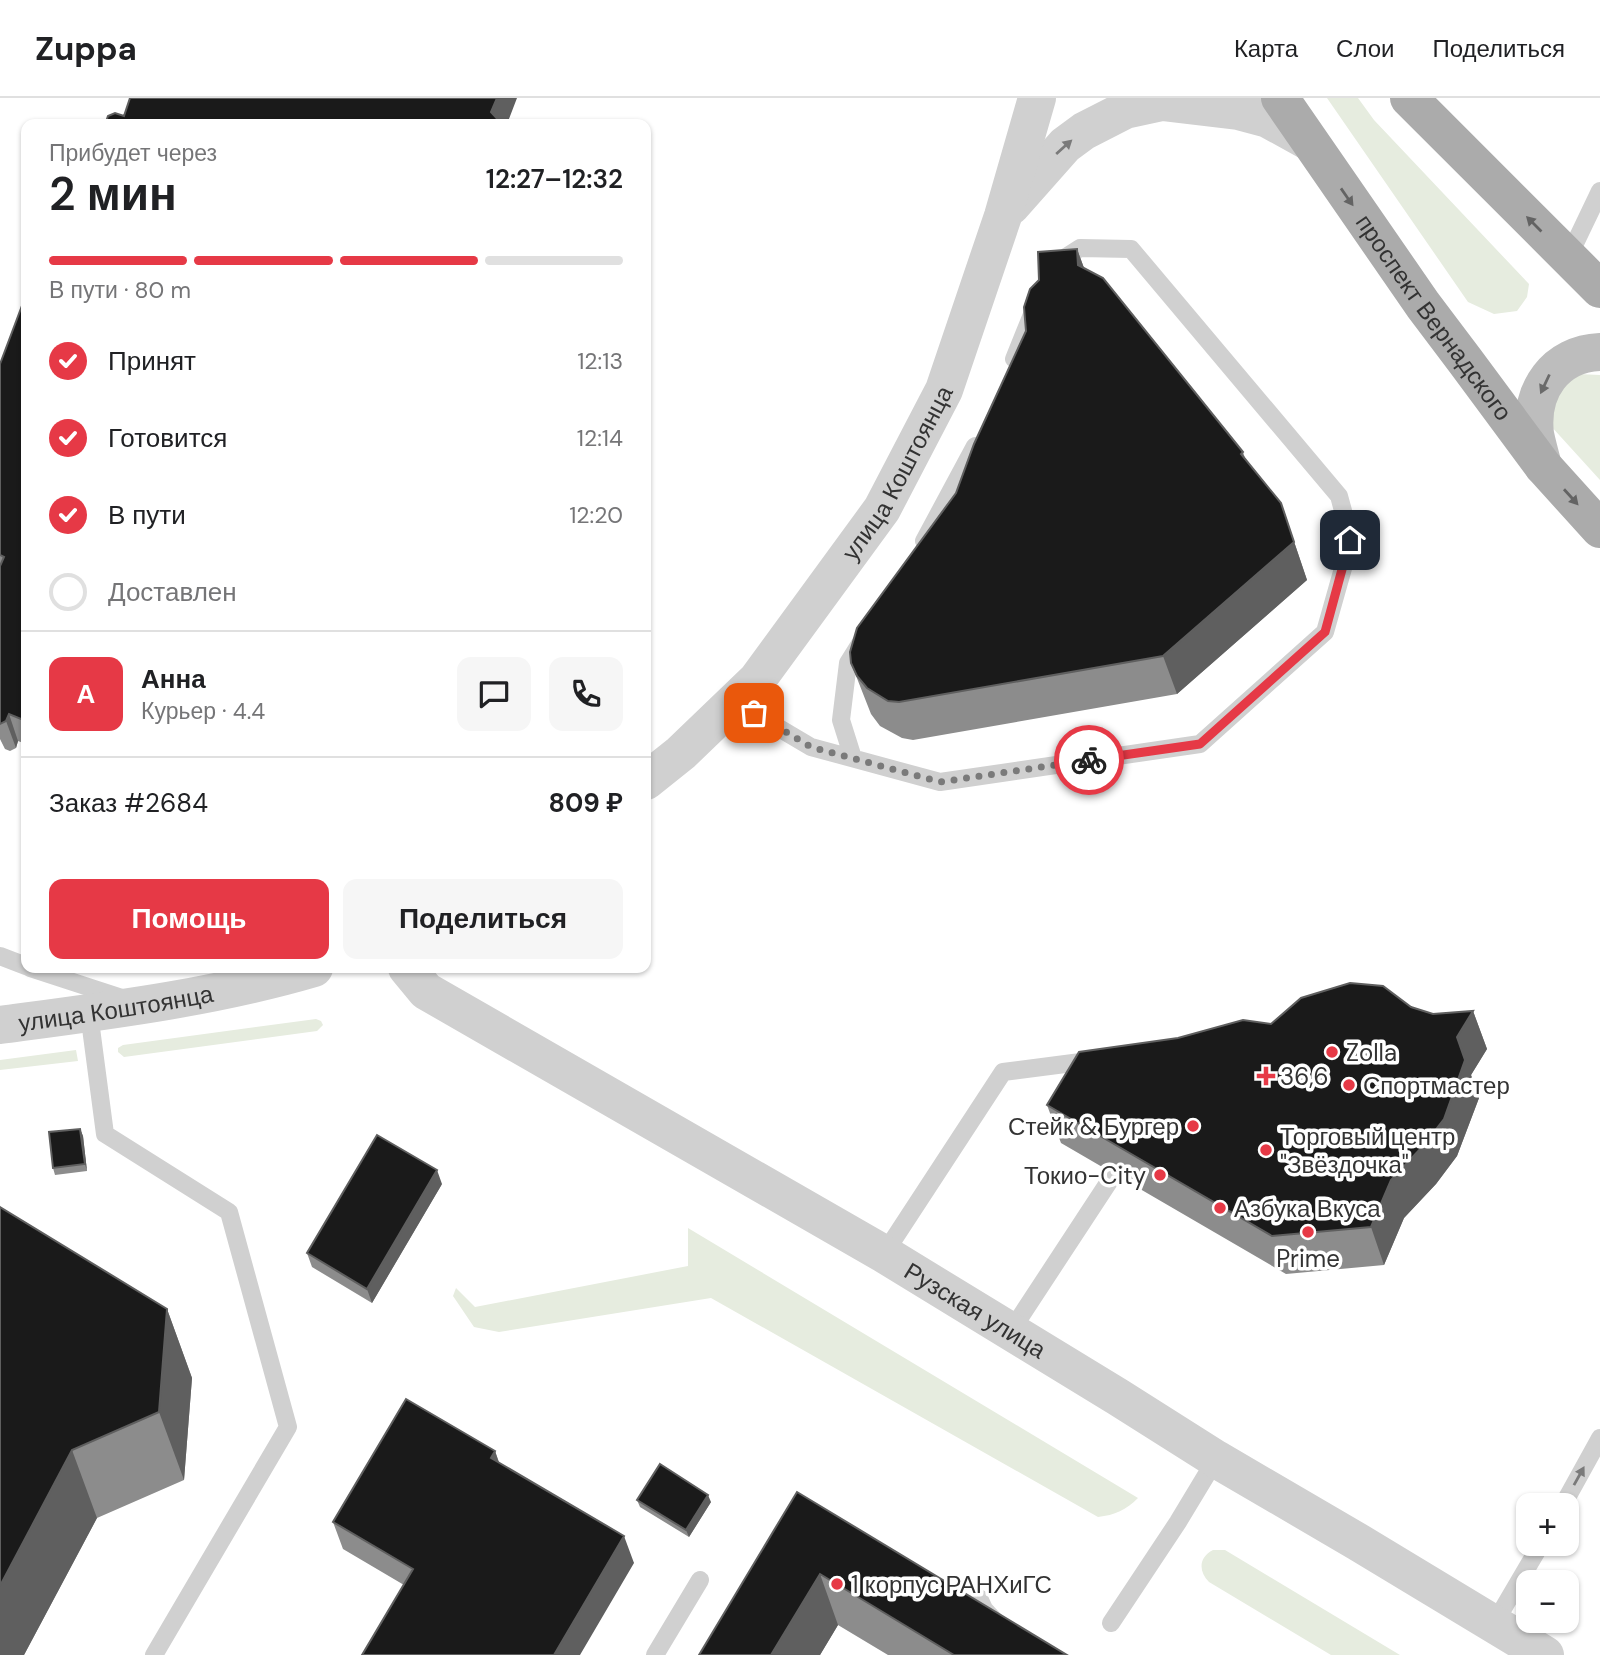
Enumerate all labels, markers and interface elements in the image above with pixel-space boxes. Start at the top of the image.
text: Zuppa [35,27,137,70]
text: Карта [1234,33,1298,64]
text: Слои [1336,33,1394,64]
text: Поделиться [1432,33,1565,64]
text: Прибудет через [49,138,217,168]
one-way arrow [1055,139,1073,155]
text: 12:27–12:32 [486,162,623,196]
text: 2 мин [49,164,177,224]
one-way arrow [1340,188,1354,206]
street label: проспект Вернадского [1349,208,1519,426]
one-way arrow [1526,216,1543,232]
text: В пути · 80 m [49,275,191,305]
icon: check [49,342,87,380]
text: Принят [108,344,196,378]
text: 12:13 [577,346,623,376]
one-way arrow [1539,374,1551,395]
street label: улица Коштоянца [835,380,959,566]
icon: check [49,419,87,457]
text: Готовится [108,421,227,455]
text: 12:14 [577,423,623,453]
one-way arrow [1563,488,1579,505]
icon: check [49,496,87,534]
text: В пути [108,498,186,532]
text: 12:20 [569,500,623,530]
pin [1320,510,1380,570]
icon: home [1331,521,1369,559]
text: Доставлен [108,575,237,609]
button: chat [457,657,531,731]
button: phone [549,657,623,731]
text: Анна [141,662,206,696]
text: А [77,677,95,711]
pin [724,683,784,743]
icon: bag [735,694,773,732]
text: Курьер · 4.4 [141,696,265,726]
courier [1054,725,1124,795]
icon: bike [1070,741,1108,779]
text: Заказ #2684 [49,786,208,820]
text: 809 ₽ [549,786,623,820]
button: Помощь [49,879,329,959]
button: Поделиться [343,879,623,959]
street label: улица Коштоянца [17,977,216,1038]
place label: Zolla [1346,1037,1397,1068]
marker: Zolla [1324,1044,1340,1060]
place label: 36,6 [1280,1061,1329,1092]
marker: 36,6 [1258,1068,1274,1084]
place label: Спортмастер [1363,1070,1510,1101]
marker: Спортмастер [1341,1077,1357,1093]
place label: Стейк & Бургер [1008,1111,1179,1142]
marker: Стейк & Бургер [1185,1118,1201,1134]
place label: Торговый центр "Звёздочка" [1280,1121,1455,1180]
marker: Торговый центр "Звёздочка" [1258,1142,1274,1158]
place label: Токио-City [1024,1160,1146,1191]
marker: Токио-City [1152,1167,1168,1183]
place label: Азбука Вкуса [1234,1193,1381,1224]
marker: Азбука Вкуса [1212,1200,1228,1216]
marker: Prime [1300,1224,1316,1240]
place label: Prime [1276,1243,1340,1274]
street label: Рузская улица [899,1255,1052,1365]
one-way arrow [1573,1467,1585,1486]
map controls [1516,1493,1579,1633]
button: + [1516,1493,1579,1556]
place label: 1 корпус РАНХиГС [851,1569,1052,1600]
button: − [1516,1570,1579,1633]
marker: 1 корпус РАНХиГС [829,1576,845,1592]

